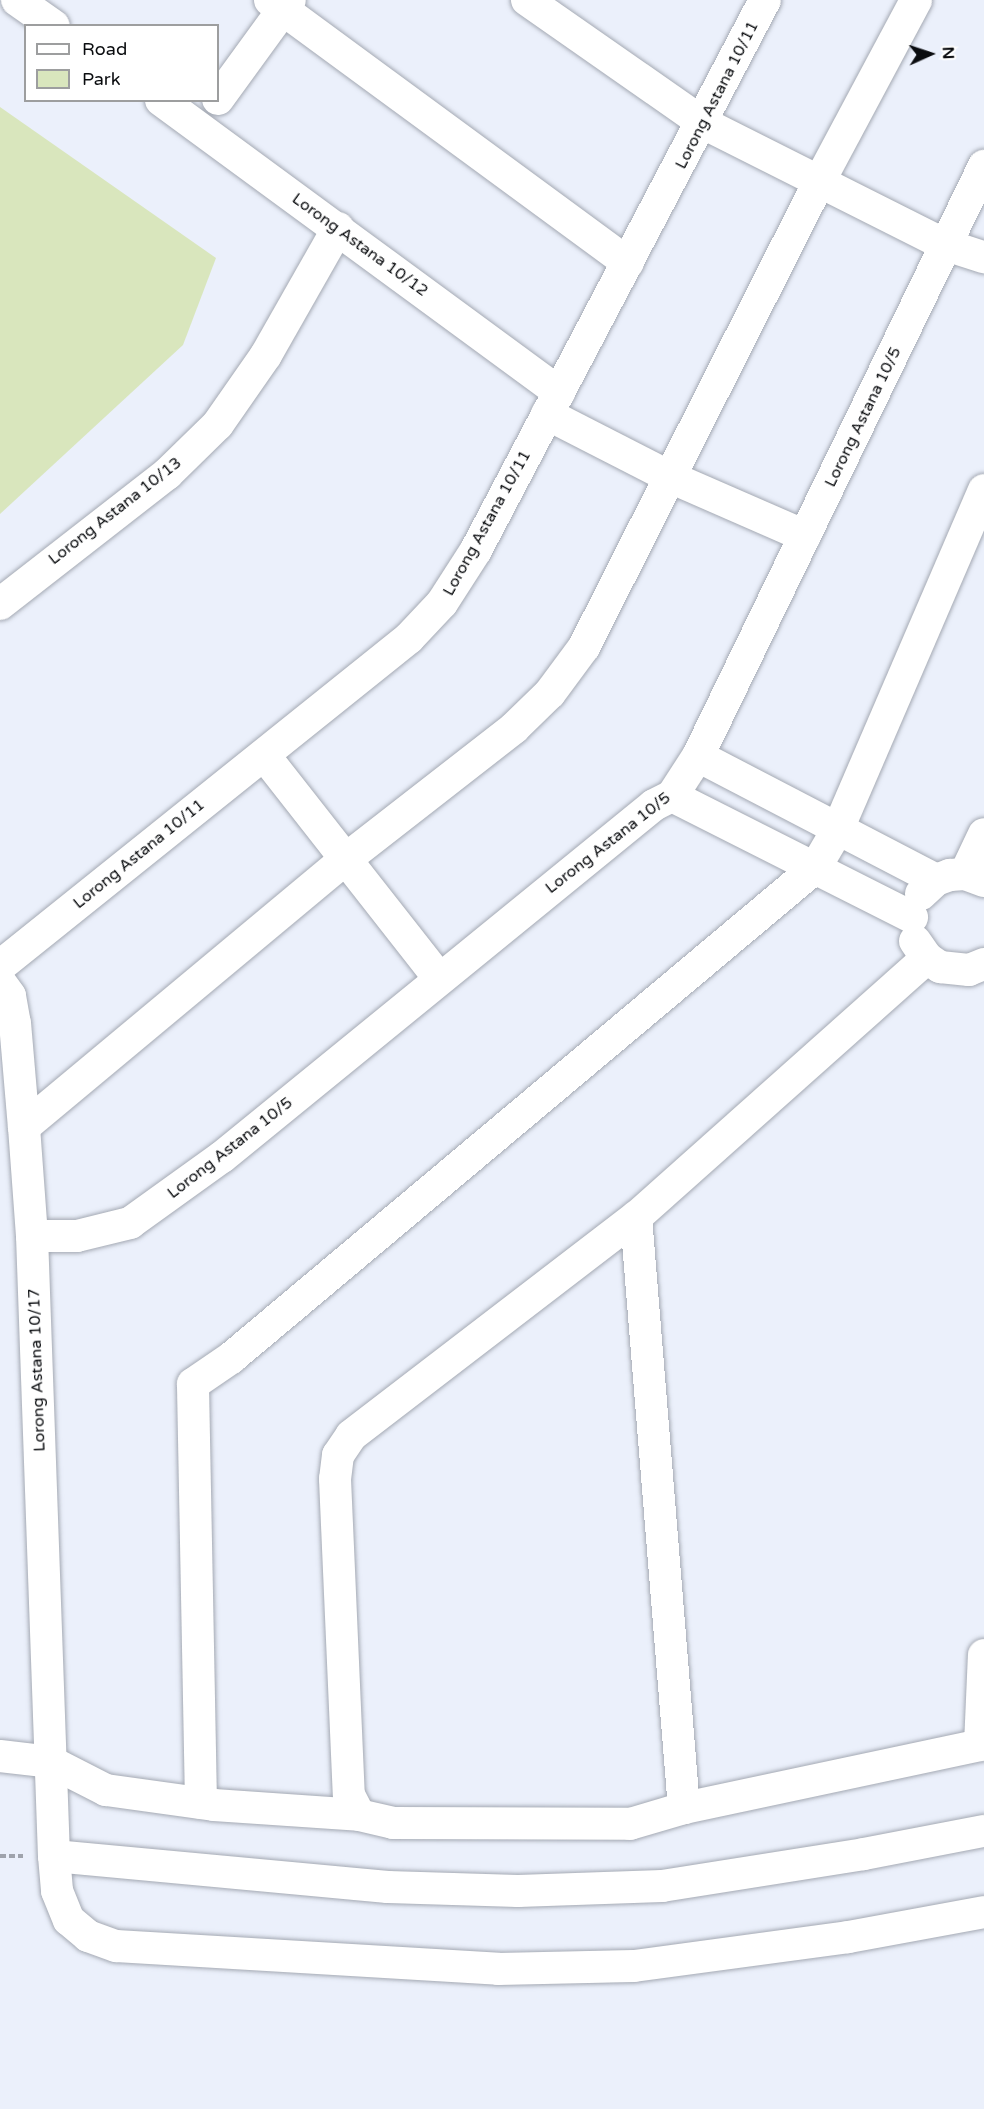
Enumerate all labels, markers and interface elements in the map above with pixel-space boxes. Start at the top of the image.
street label: Lorong Astana 10/11 [671,18,763,172]
legend [24,24,219,102]
north arrow [900,24,960,84]
text: Road [82,38,127,60]
text: N [938,46,958,60]
text: Park [82,68,120,90]
street label: Lorong Astana 10/12 [288,189,432,301]
street label: Lorong Astana 10/5 [821,344,905,490]
street label: Lorong Astana 10/11 [439,447,535,599]
street label: Lorong Astana 10/13 [45,453,185,569]
street label: Lorong Astana 10/5 [542,788,674,898]
street label: Lorong Astana 10/11 [69,795,209,913]
street label: Lorong Astana 10/5 [164,1093,296,1203]
street label: Lorong Astana 10/17 [25,1288,49,1452]

